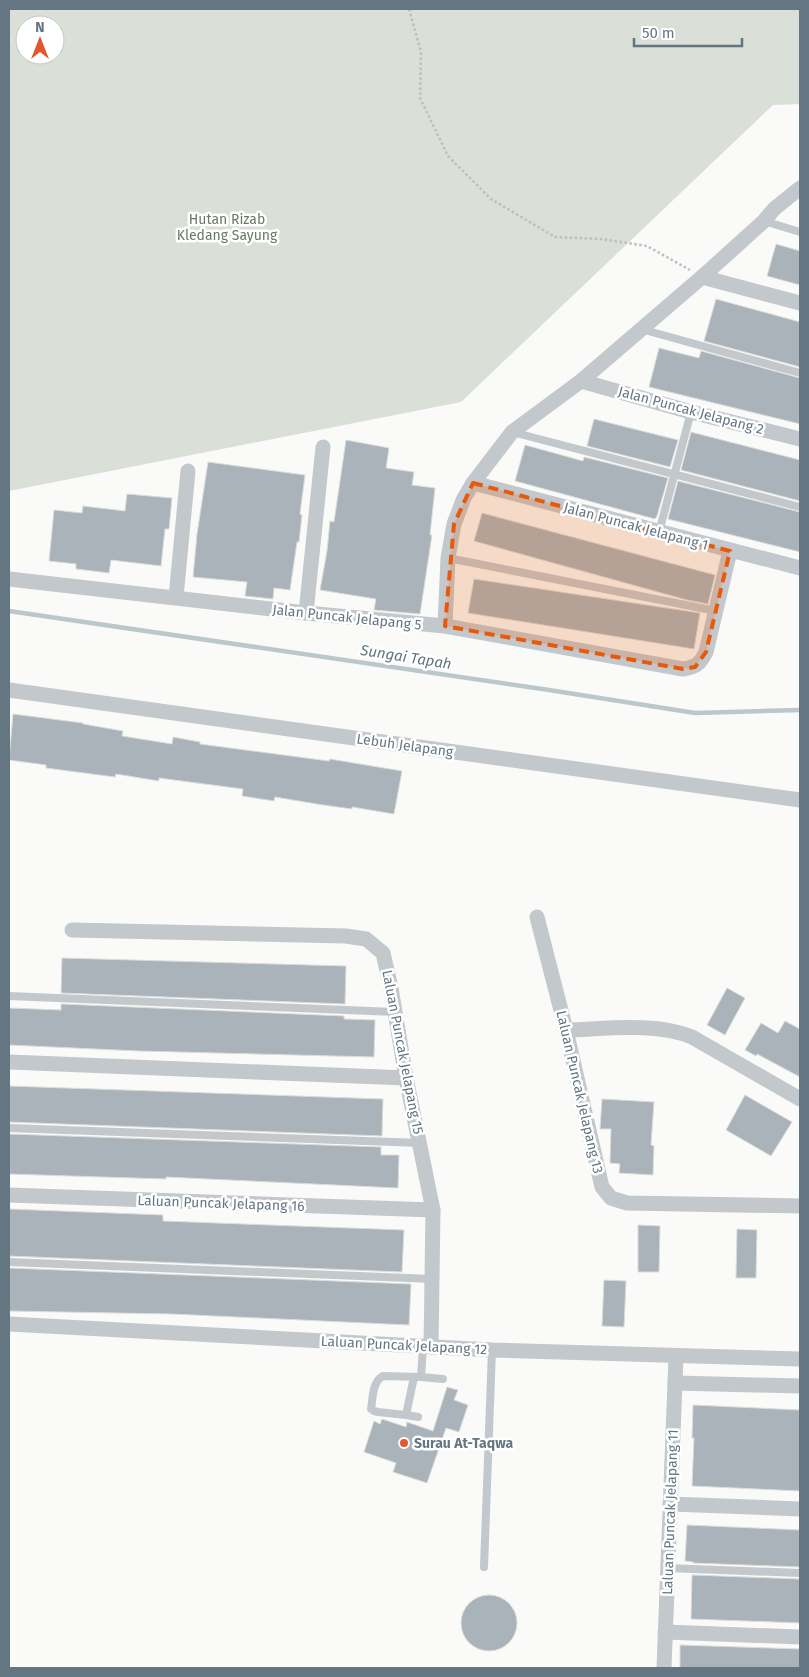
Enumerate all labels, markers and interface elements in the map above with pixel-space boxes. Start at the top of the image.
north arrow [15,15,65,65]
scale bar [634,15,742,47]
text: N [35,19,45,36]
text: 50 m [642,24,675,42]
park label: Hutan Rizab Kledang Sayung [177,211,278,244]
street label: Jalan Puncak Jelapang 2 [616,383,766,438]
street label: Jalan Puncak Jelapang 1 [562,499,710,554]
street label: Jalan Puncak Jelapang 5 [271,601,422,634]
water label: Sungai Tapah [358,641,453,673]
street label: Lebuh Jelapang [355,730,455,761]
street label: Laluan Puncak Jelapang 15 [378,969,427,1136]
street label: Laluan Puncak Jelapang 13 [552,1009,607,1175]
street label: Laluan Puncak Jelapang 16 [137,1192,305,1215]
street label: Laluan Puncak Jelapang 12 [320,1333,488,1358]
street label: Laluan Puncak Jelapang 11 [659,1429,682,1595]
place label: Surau At-Taqwa [414,1435,513,1452]
marker: Surau At-Taqwa [398,1437,410,1449]

